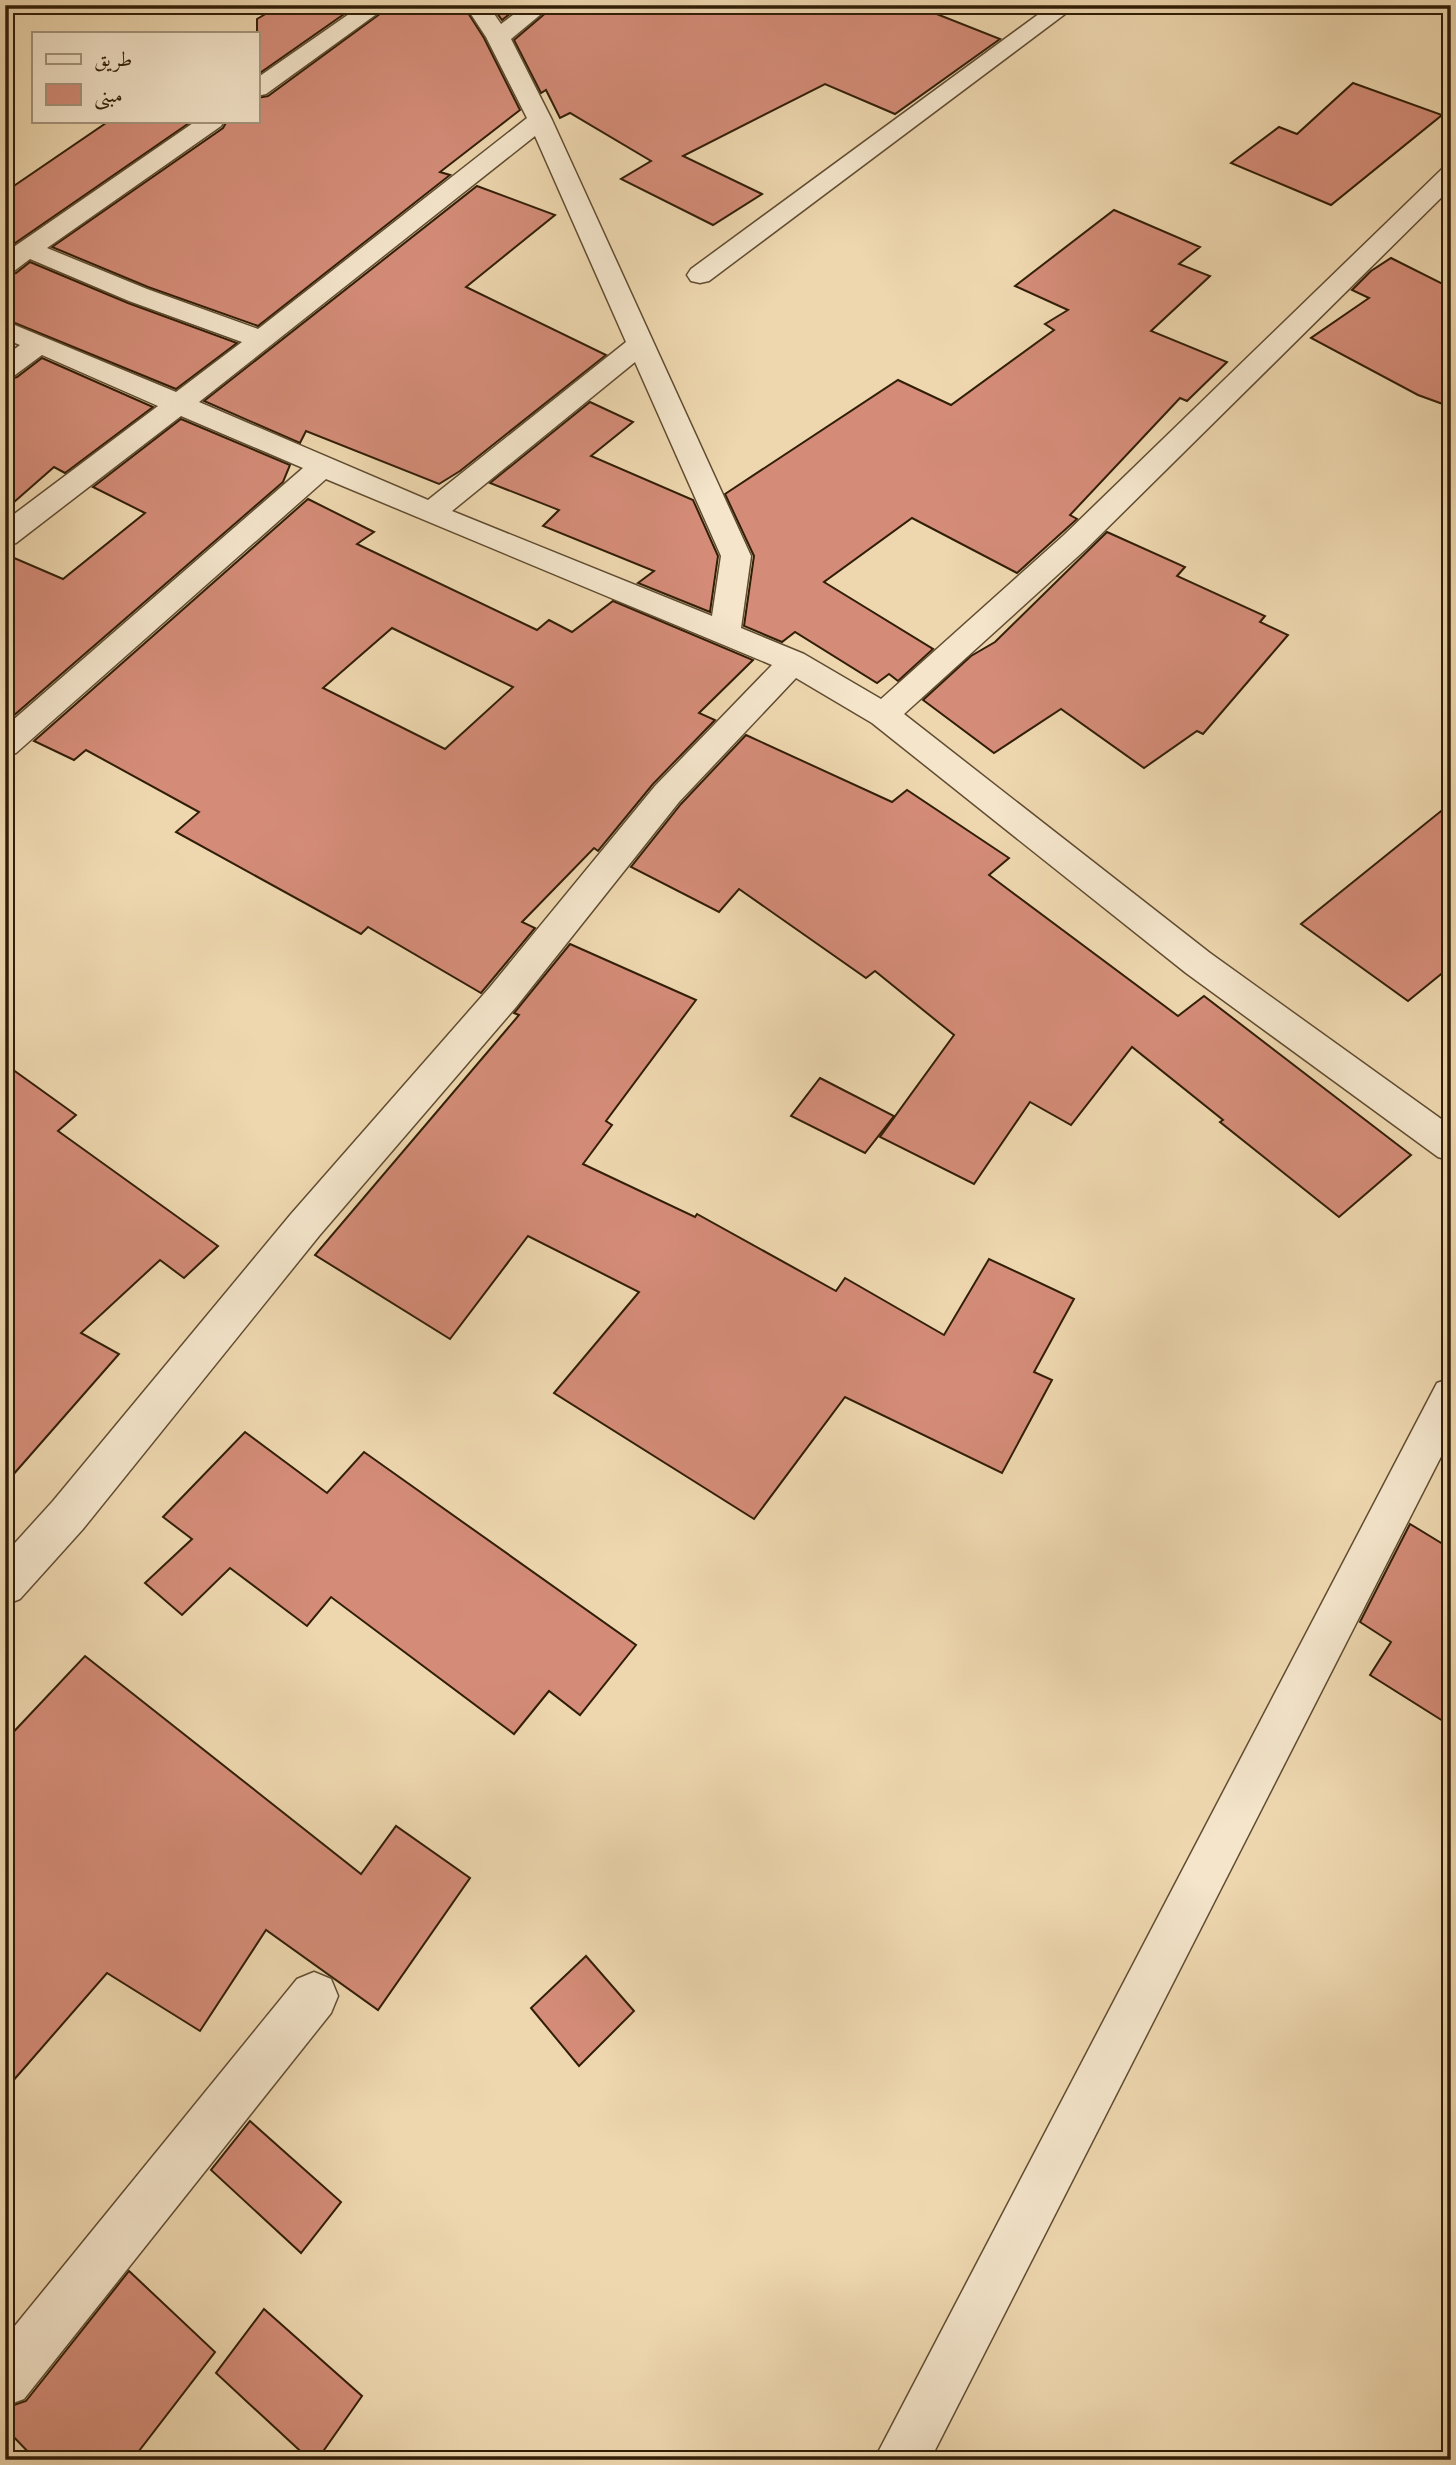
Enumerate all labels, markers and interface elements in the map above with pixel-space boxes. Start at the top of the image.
legend [32,32,259,122]
text: طريق [94,47,132,72]
text: مبنى [94,83,123,110]

